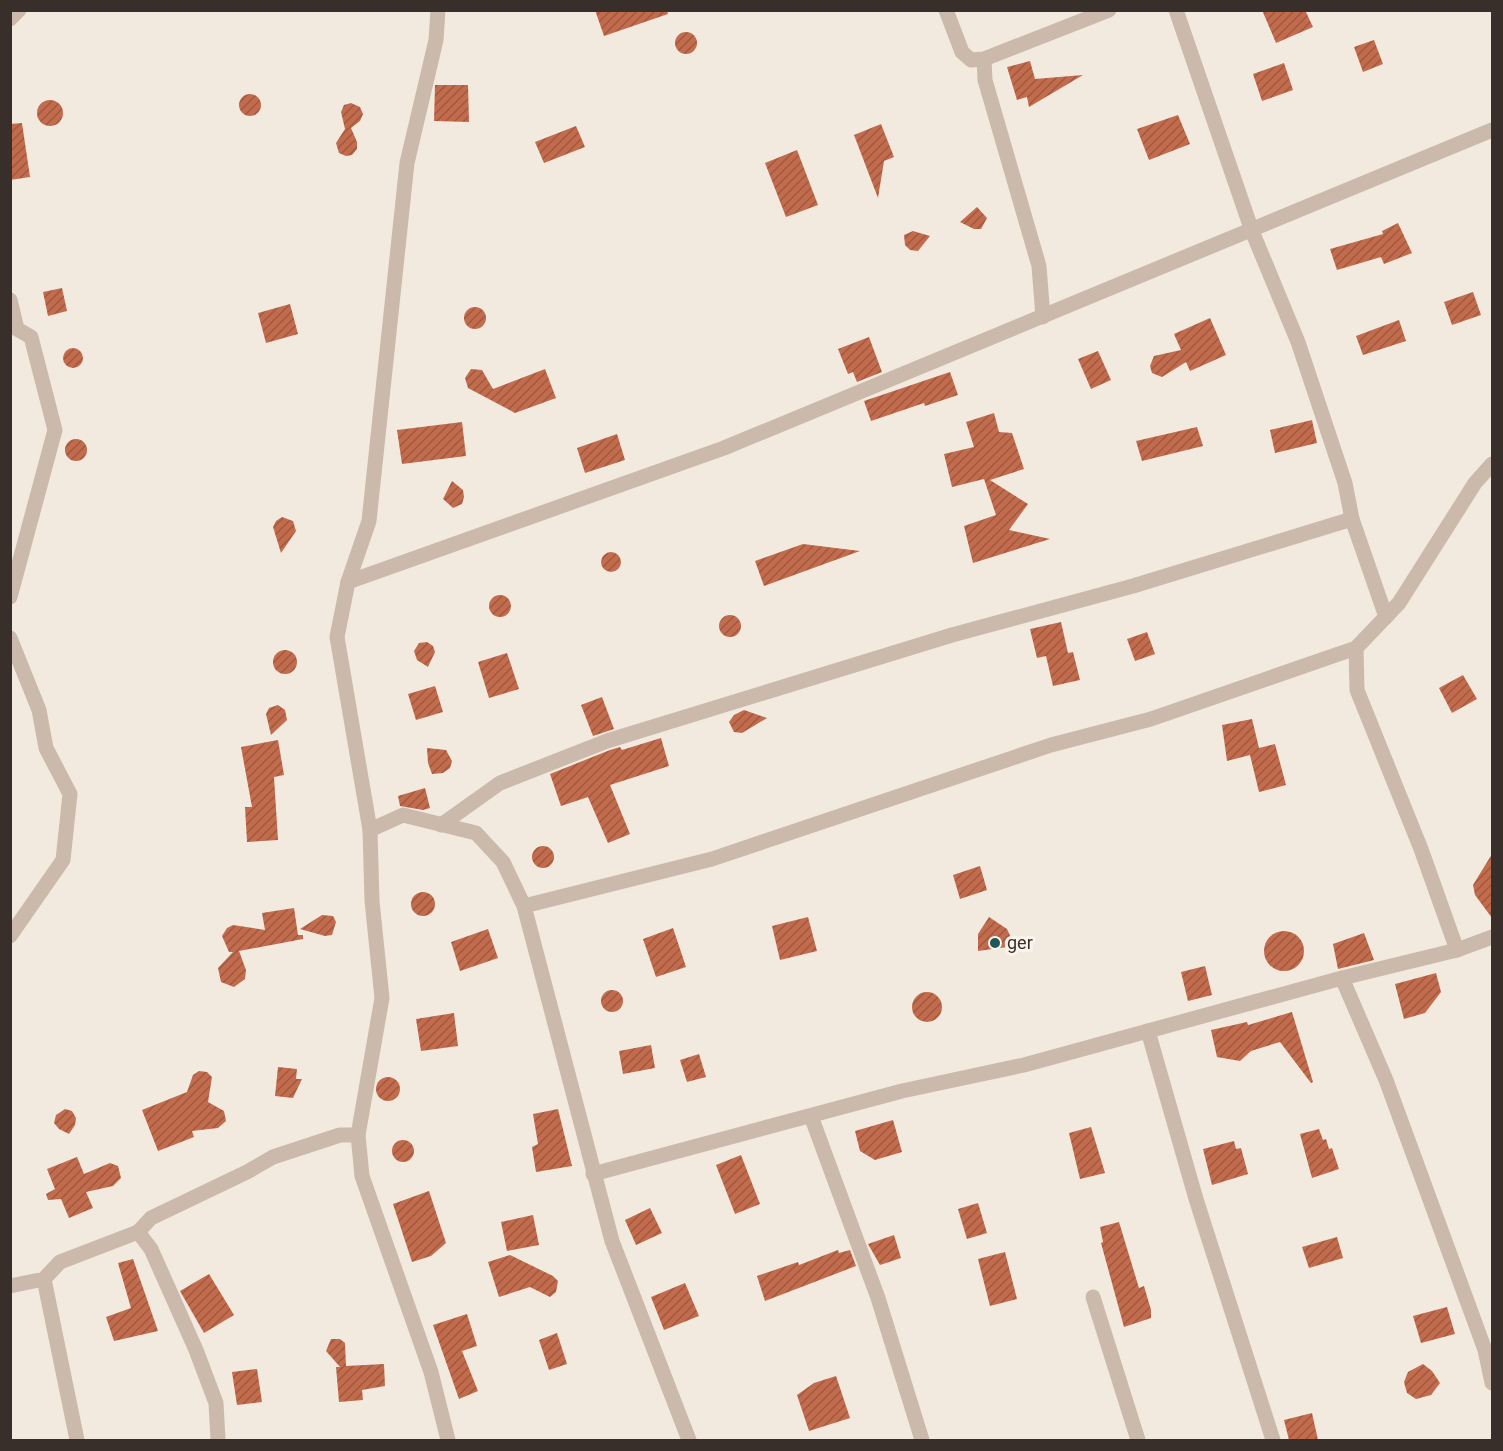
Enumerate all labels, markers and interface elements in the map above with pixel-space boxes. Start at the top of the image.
place label: ger [1007,932,1033,953]
marker: ger [988,936,1002,950]

